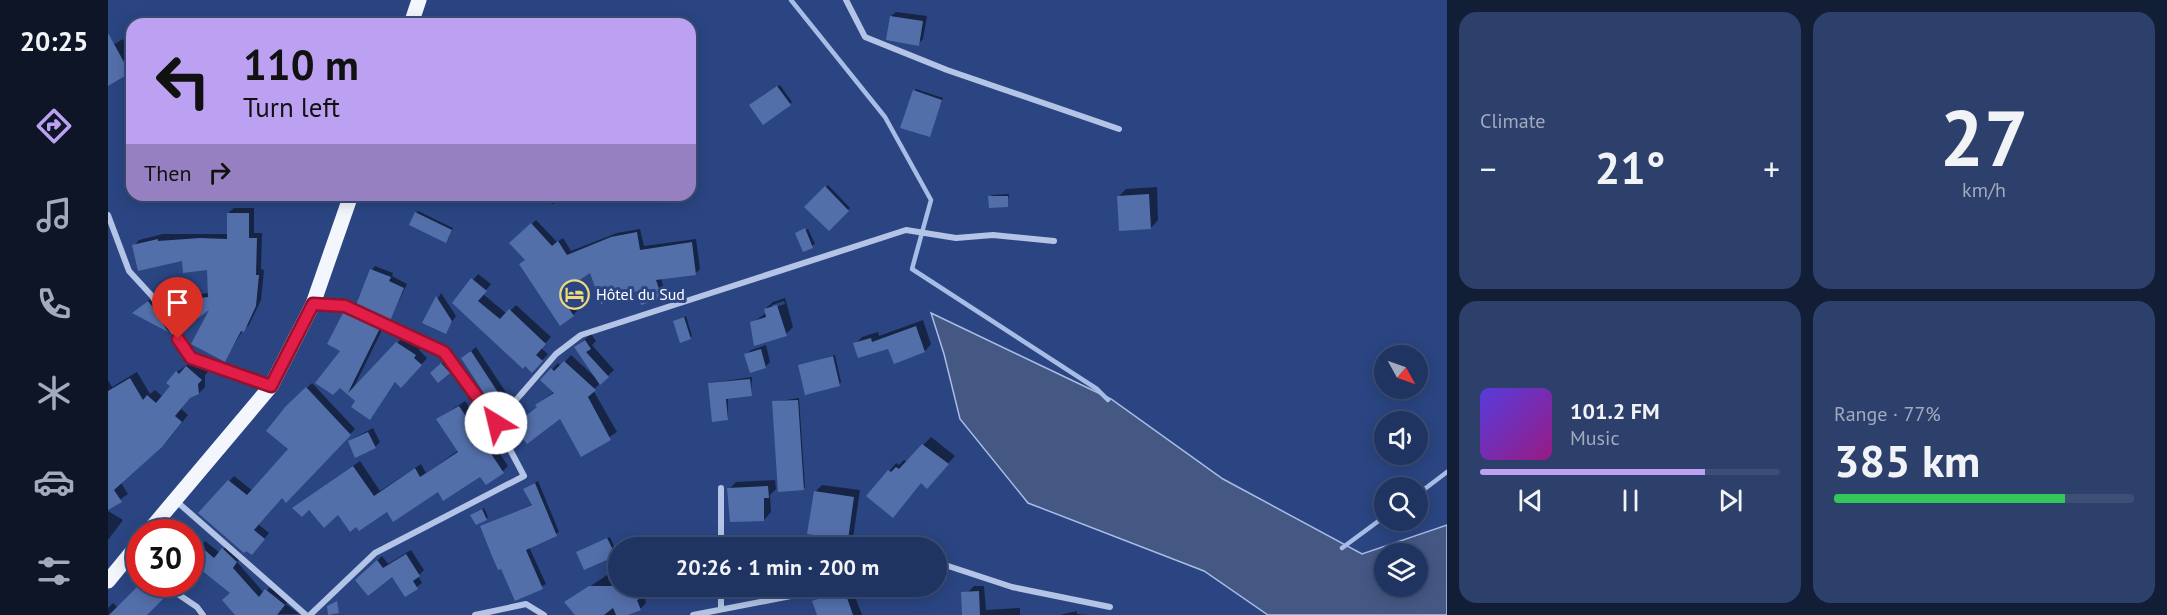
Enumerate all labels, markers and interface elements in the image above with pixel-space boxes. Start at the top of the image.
text: 20:25 [20,24,88,58]
text: 110 m [243,37,359,92]
icon: left [144,42,222,120]
text: 27 [1940,87,2028,188]
text: Turn left [243,90,340,124]
icon: directions [33,105,75,147]
text: Climate [1480,108,1546,134]
text: 21° [1595,138,1665,196]
text: − [1480,147,1497,190]
text: + [1763,147,1780,190]
icon: right [203,156,236,189]
text: Then [144,159,191,187]
text: km/h [1962,177,2006,203]
icon: music [33,194,75,236]
pin [152,277,203,339]
hotel icon: Hôtel du Sud [559,278,591,310]
icon: phone [33,283,75,325]
place label: Hôtel du Sud [596,284,685,304]
icon: arrive [161,286,194,319]
north arrow [1374,345,1428,399]
map controls [1374,345,1428,597]
icon: climate [33,372,75,414]
position arrow [464,391,528,455]
text: 101.2 FM [1570,397,1660,425]
text: Range · 77% [1834,401,1941,427]
button: sound [1374,411,1428,465]
text: Music [1570,425,1619,451]
text: 385 km [1834,431,1980,489]
icon: car [33,461,75,503]
button: search [1374,477,1428,531]
icon: previous [1514,484,1547,517]
icon: pause [1614,484,1647,517]
icon: next [1714,484,1747,517]
speed limit sign: 30 [126,519,204,597]
button: layers [1374,543,1428,597]
icon: filters [33,550,75,592]
text: 20:26 · 1 min · 200 m [676,553,879,581]

